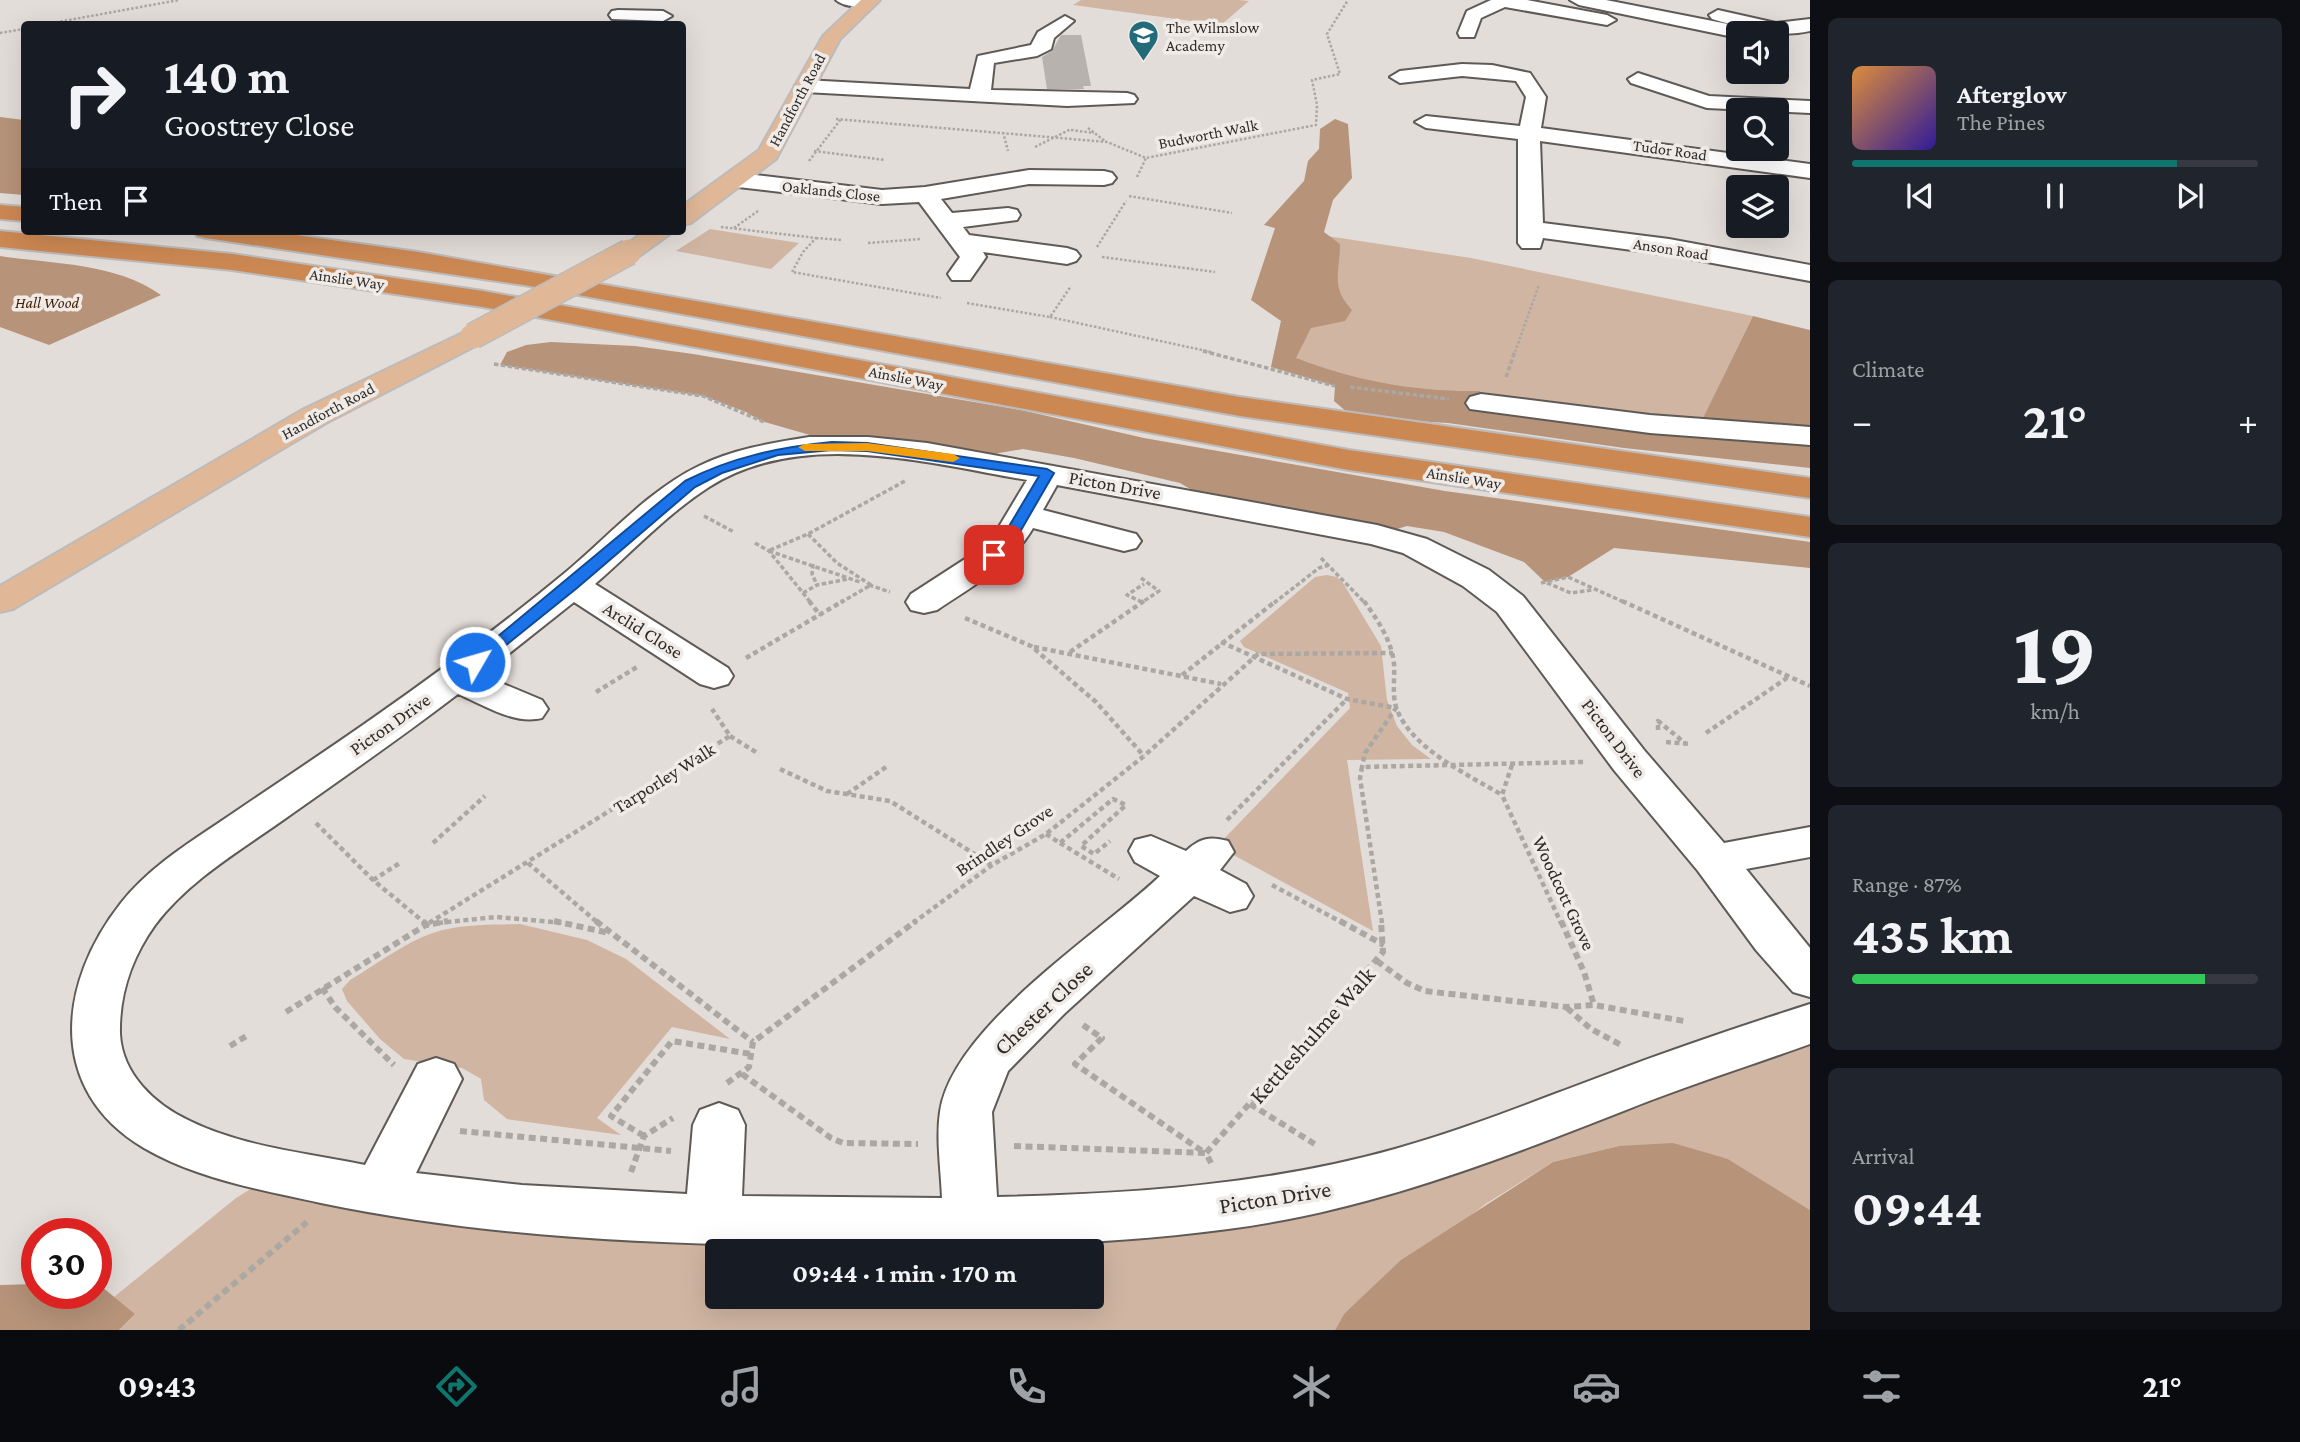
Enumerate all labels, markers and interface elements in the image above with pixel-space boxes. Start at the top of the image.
school or university icon: The Wilmslow Academy [1126,19,1160,63]
place label: The Wilmslow Academy [1166,19,1259,55]
map controls [1726,21,1789,238]
button: sound [1726,21,1789,84]
icon: right [49,49,140,140]
text: 140 m [164,49,289,104]
street label: Handforth Road [765,50,829,149]
text: Afterglow [1957,80,2067,109]
button: search [1726,98,1789,161]
text: Goostrey Close [164,107,354,143]
text: The Pines [1957,109,2045,135]
street label: Budworth Walk [1157,116,1260,152]
street label: Tudor Road [1632,136,1709,164]
button: layers [1726,175,1789,238]
street label: Oaklands Close [781,177,881,205]
icon: previous [1901,177,1939,215]
icon: pause [2036,177,2074,215]
icon: next [2171,177,2209,215]
icon: arrive [117,182,155,220]
text: Then [49,187,103,216]
street label: Anson Road [1632,235,1710,263]
street label: Ainslie Way [308,265,386,294]
park label: Hall Wood [15,294,79,311]
text: Climate [1852,356,1924,382]
street label: Ainslie Way [867,362,945,395]
street label: Handforth Road [279,379,378,443]
text: 21° [2023,391,2087,449]
text: − [1852,400,1872,442]
text: + [2238,400,2258,442]
street label: Ainslie Way [1425,464,1503,493]
street label: Picton Drive [1067,467,1163,503]
pin [964,525,1024,585]
icon: arrive [975,536,1013,574]
street label: Arclid Close [599,597,687,663]
text: 19 [2013,601,2097,703]
position arrow [438,625,512,699]
street label: Picton Drive [346,689,434,759]
street label: Picton Drive [1578,695,1650,781]
text: km/h [2030,698,2080,724]
street label: Tarporley Walk [609,738,720,818]
street label: Brindley Grove [951,800,1057,880]
street label: Woodcott Grove [1528,833,1600,953]
text: Range · 87% [1852,871,1962,897]
text: 435 km [1852,906,2013,964]
street label: Chester Close [988,956,1098,1060]
street label: Kettleshulme Walk [1244,961,1380,1109]
text: Arrival [1852,1143,1915,1169]
street label: Picton Drive [1217,1175,1333,1219]
text: 09:44 [1852,1178,1983,1236]
speed limit sign: 30 [21,1218,112,1309]
text: 09:44 · 1 min · 170 m [792,1259,1017,1288]
icon: directions [432,1362,481,1411]
icon: music [717,1362,766,1411]
icon: phone [1002,1362,1051,1411]
icon: climate [1287,1362,1336,1411]
icon: car [1572,1362,1621,1411]
icon: filters [1857,1362,1906,1411]
text: 09:43 [118,1368,196,1404]
text: 21° [2142,1368,2182,1404]

